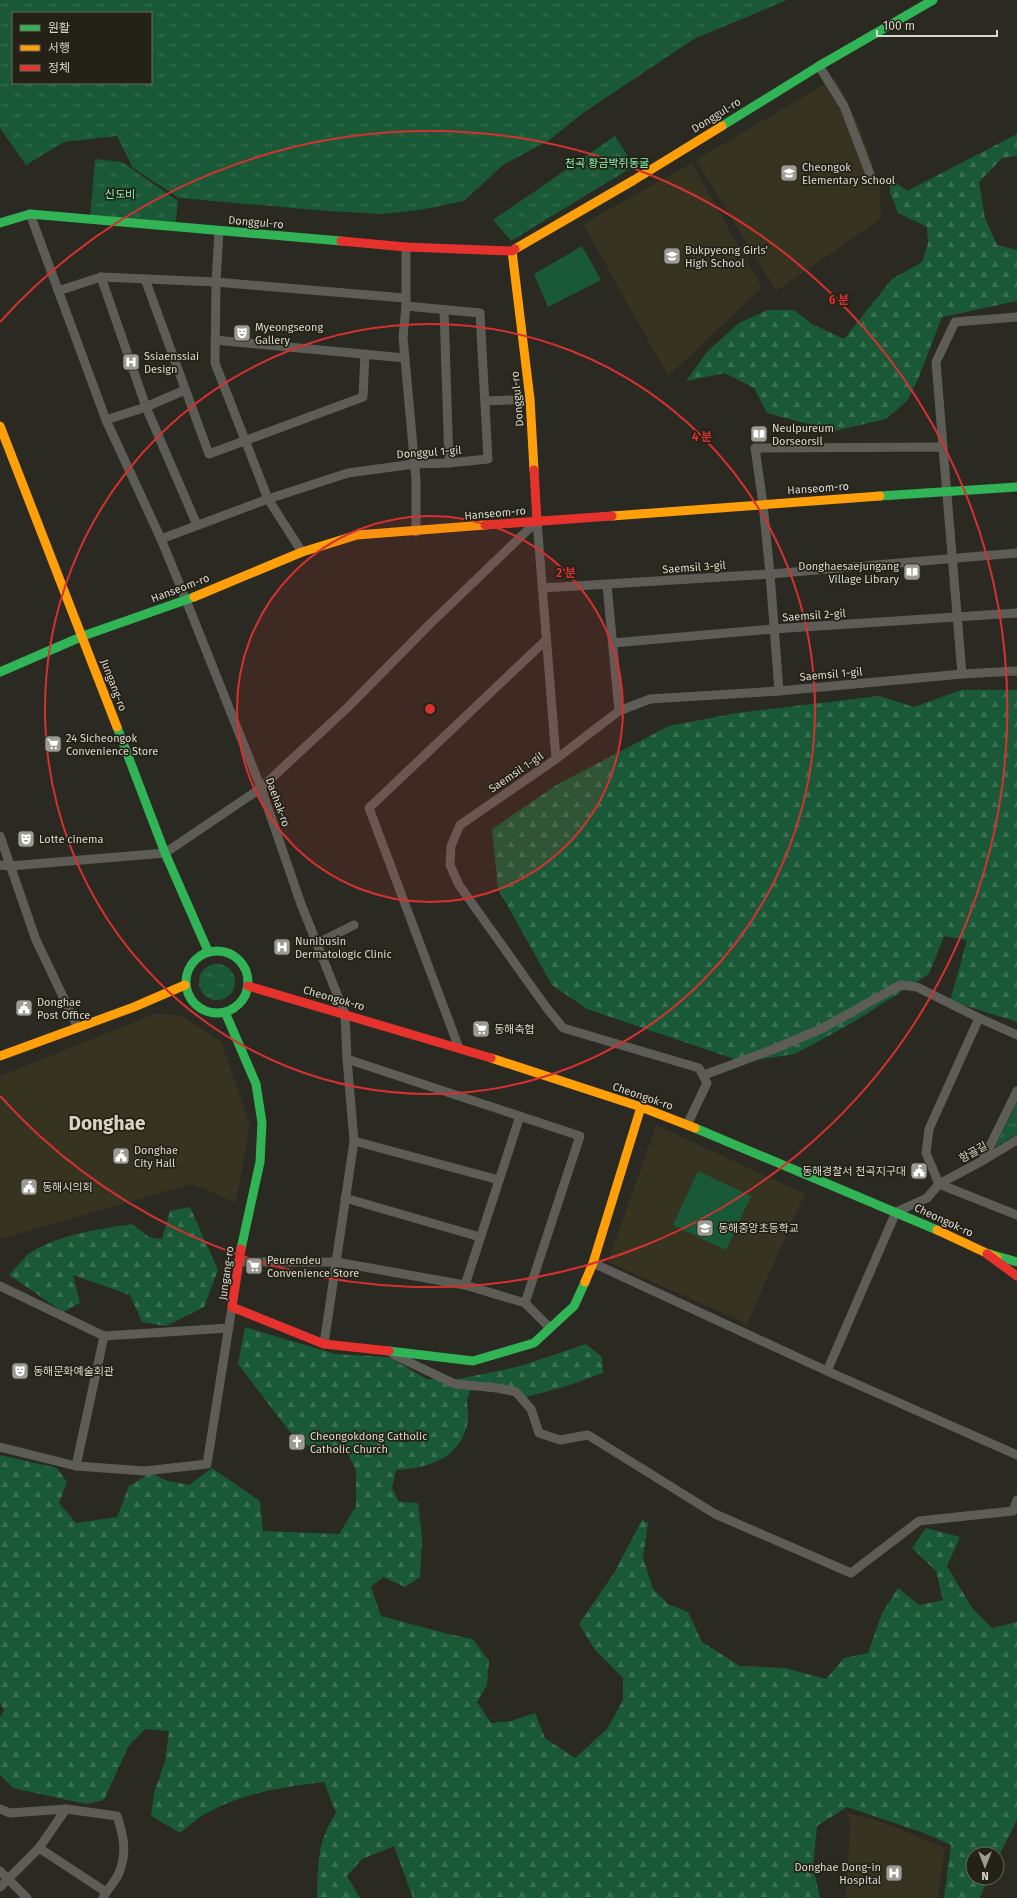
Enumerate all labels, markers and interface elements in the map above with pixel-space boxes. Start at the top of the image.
legend [12,12,152,84]
scale bar [877,12,997,38]
text: 100 m [883,19,915,33]
text: 원활 [48,21,70,35]
text: 서행 [48,41,70,55]
text: 정체 [48,61,70,75]
street label: Donggul-ro [689,95,743,136]
park label: 천곡 황금박쥐동굴 [565,157,649,170]
place label: Cheongok Elementary School [802,161,895,187]
school or university icon: Cheongok Elementary School [779,163,799,183]
park label: 신도비 [105,188,135,201]
street label: Donggul-ro [228,214,284,231]
place label: Bukpyeong Girls' High School [685,244,768,270]
school or university icon: Bukpyeong Girls' High School [662,246,682,266]
text: 6 분 [829,293,849,307]
place label: Myeongseong Gallery [255,321,323,347]
theatre icon: Myeongseong Gallery [232,323,252,343]
place label: Ssiaenssiai Design [144,350,199,376]
hospital icon: Ssiaenssiai Design [121,352,141,372]
street label: Donggul-ro [509,371,526,427]
place label: Neulpureum Dorseorsil [772,422,834,448]
library icon: Neulpureum Dorseorsil [749,424,769,444]
text: 4 분 [692,430,712,444]
street label: Donggul 1-gil [396,444,462,461]
street label: Hanseom-ro [787,480,849,497]
street label: Hanseom-ro [464,504,526,523]
street label: Saemsil 3-gil [662,559,726,576]
place label: Donghaesaejungang Village Library [798,560,900,586]
library icon: Donghaesaejungang Village Library [902,562,922,582]
text: 2 분 [556,566,576,580]
street label: Hanseom-ro [149,571,211,606]
street label: Saemsil 2-gil [782,607,846,624]
street label: Jungang-ro [98,657,129,713]
street label: Saemsil 1-gil [799,665,863,684]
centre of rings [423,702,437,716]
place label: 24 Sicheongok Convenience Store [66,732,158,758]
supermarket icon: 24 Sicheongok Convenience Store [43,734,63,754]
street label: Saemsil 1-gil [487,749,546,795]
street label: Daehak-ro [263,776,292,829]
theatre icon: Lotte cinema [16,829,36,849]
place label: Lotte cinema [39,833,104,846]
place label: Nunibusin Dermatologic Clinic [295,935,392,961]
hospital icon: Nunibusin Dermatologic Clinic [272,937,292,957]
street label: Cheongok-ro [302,984,366,1013]
place label: Donghae Post Office [37,996,90,1022]
public building icon: Donghae Post Office [14,998,34,1018]
supermarket icon: 동해축협 [471,1019,491,1039]
place label: 동해축협 [494,1023,534,1036]
street label: Cheongok-ro [611,1080,675,1113]
district label: Donghae [69,1112,145,1135]
street label: 항골길 [957,1139,990,1165]
place label: Donghae City Hall [134,1144,178,1170]
public building icon: Donghae City Hall [111,1146,131,1166]
public building icon: 동해경찰서 천곡지구대 [909,1161,929,1181]
place label: 동해경찰서 천곡지구대 [802,1165,906,1178]
public building icon: 동해시의회 [19,1177,39,1197]
place label: 동해시의회 [42,1181,93,1194]
street label: Cheongok-ro [912,1201,975,1240]
school or university icon: 동해중앙초등학교 [695,1218,715,1238]
place label: 동해중앙초등학교 [718,1222,799,1235]
street label: Jungang-ro [216,1245,237,1301]
place label: Peurendeu Convenience Store [267,1254,359,1280]
supermarket icon: Peurendeu Convenience Store [244,1256,264,1276]
theatre icon: 동해문화예술회관 [10,1361,30,1381]
place label: 동해문화예술회관 [33,1365,114,1378]
place label: Cheongokdong Catholic Catholic Church [310,1430,427,1456]
church icon: Cheongokdong Catholic Catholic Church [287,1432,307,1452]
north arrow [965,1846,1005,1886]
place label: Donghae Dong-in Hospital [794,1861,881,1887]
hospital icon: Donghae Dong-in Hospital [884,1863,904,1883]
text: N [981,1869,989,1882]

